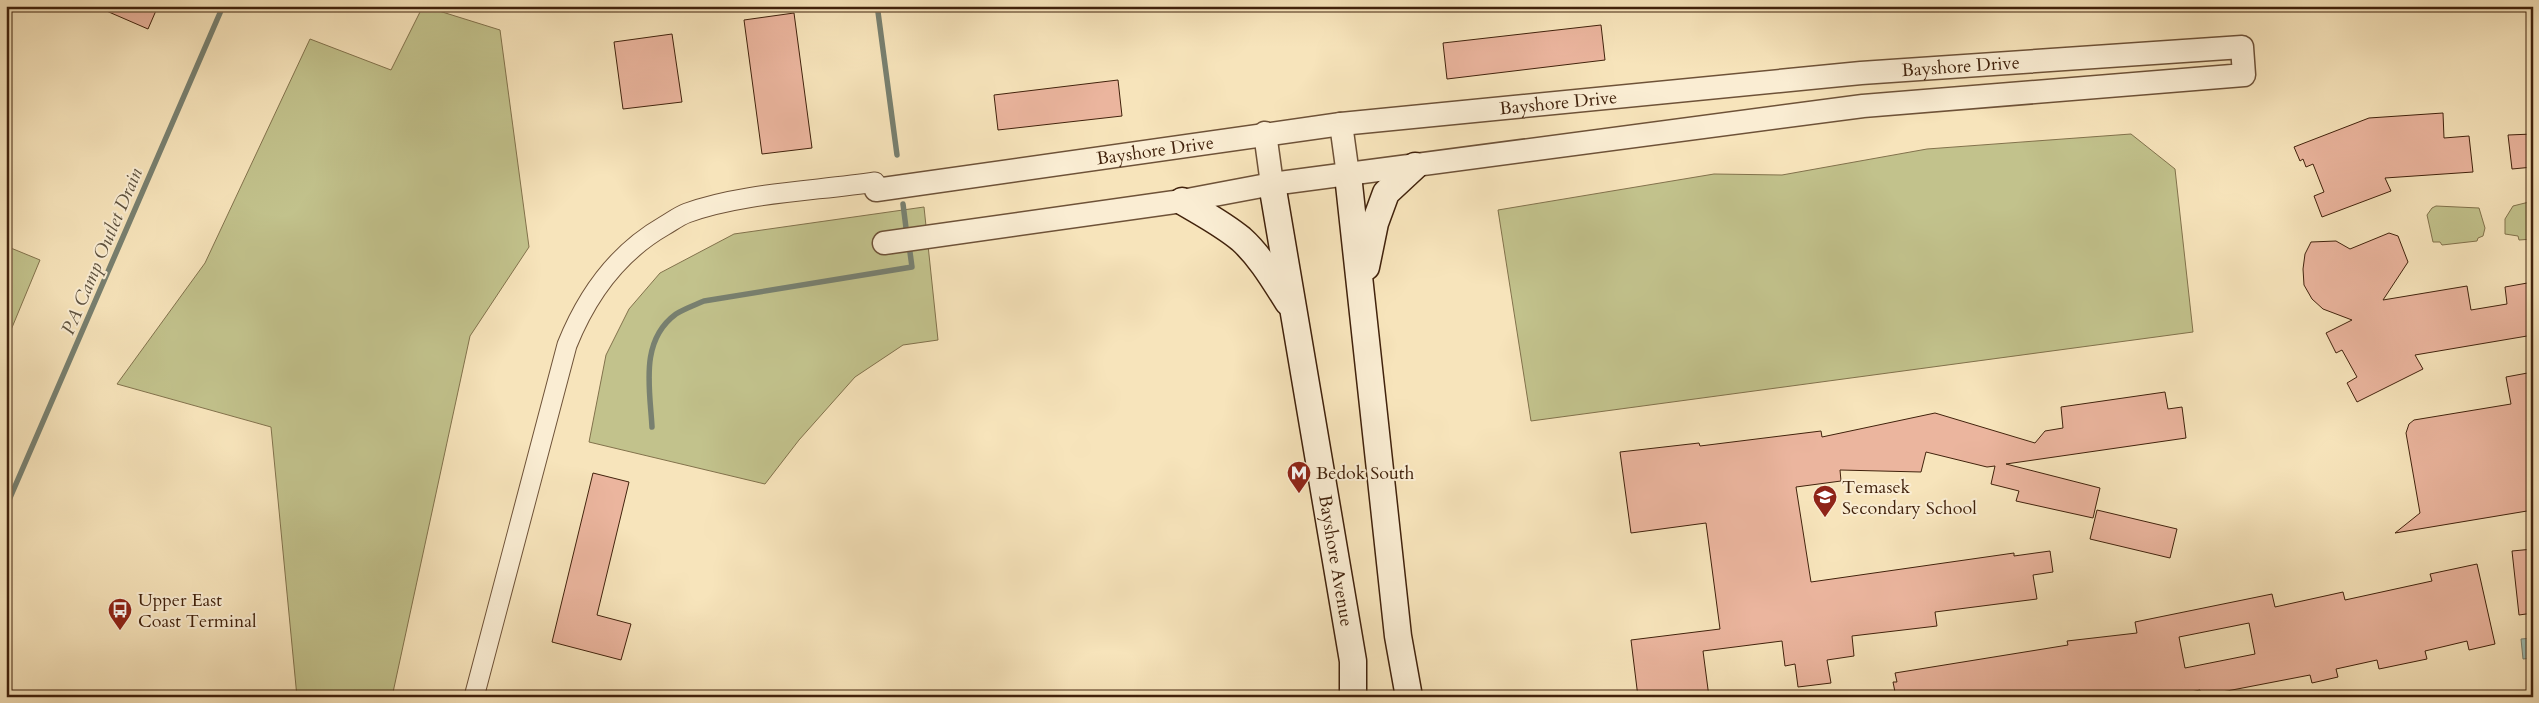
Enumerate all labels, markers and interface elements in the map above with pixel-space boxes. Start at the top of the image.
street label: Bayshore Drive [1901,50,2021,83]
street label: Bayshore Drive [1498,85,1618,121]
street label: Bayshore Drive [1095,130,1216,172]
water label: PA Camp Outlet Drain [55,163,149,339]
metro station icon: Bedok South [1286,460,1312,494]
place label: Bedok South [1316,461,1414,486]
place label: Temasek Secondary School [1842,475,1977,521]
school or university icon: Temasek Secondary School [1812,484,1838,518]
street label: Bayshore Avenue [1312,493,1359,628]
place label: Upper East Coast Terminal [138,588,257,634]
bus stop icon: Upper East Coast Terminal [107,597,133,631]

